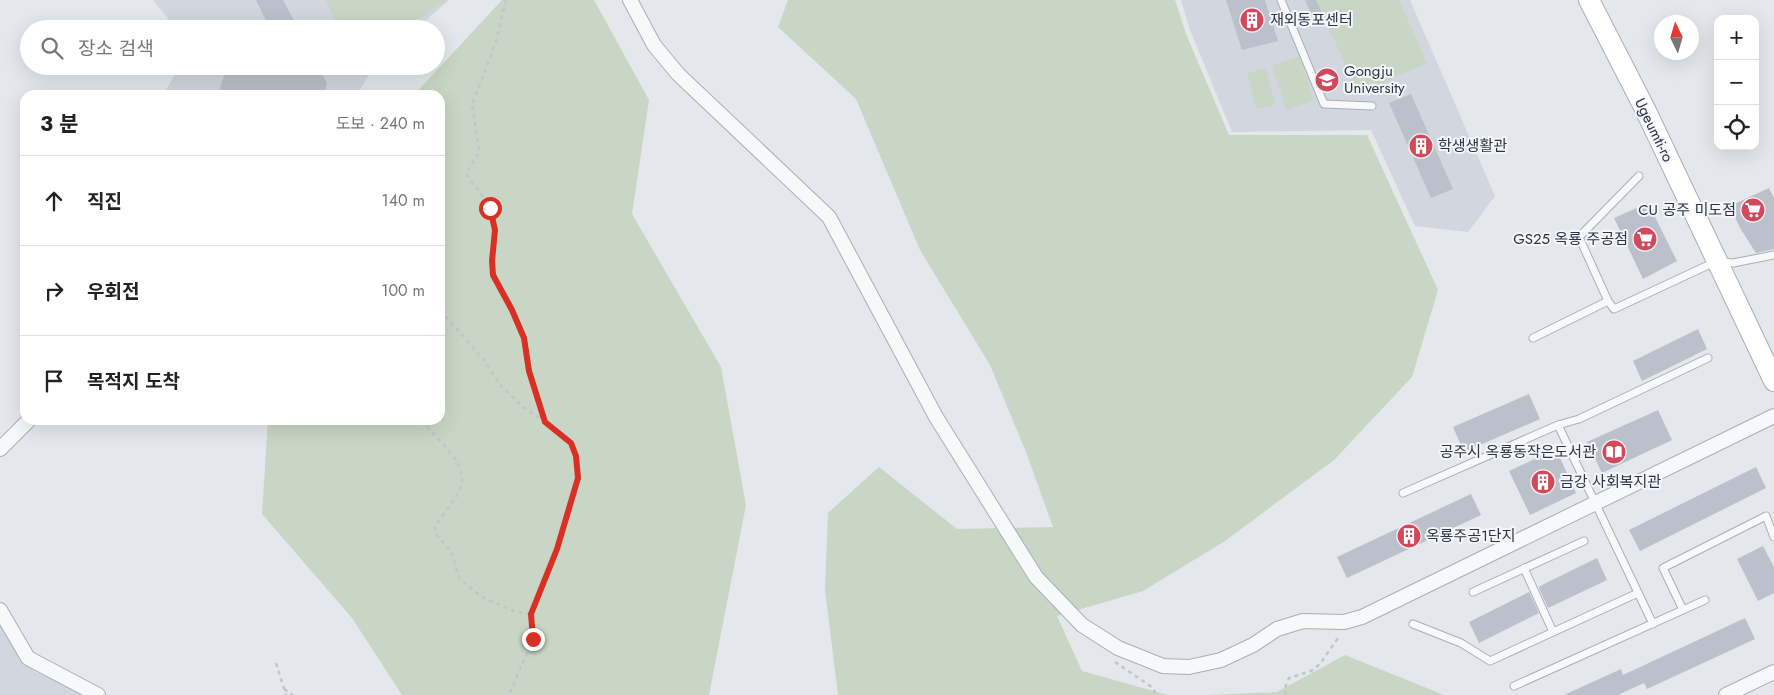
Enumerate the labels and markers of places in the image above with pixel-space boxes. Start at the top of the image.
building icon: 재외동포센터 [1239,7,1265,33]
place label: 재외동포센터 [1270,9,1353,31]
place label: Gongju University [1344,60,1405,99]
school or university icon: Gongju University [1314,67,1340,93]
building icon: 학생생활관 [1408,133,1434,159]
place label: 학생생활관 [1438,135,1507,157]
supermarket icon: CU 공주 미도점 [1740,197,1766,223]
place label: CU 공주 미도점 [1638,199,1736,221]
supermarket icon: GS25 옥룡 주공점 [1632,226,1658,252]
place label: GS25 옥룡 주공점 [1513,228,1628,250]
library icon: 공주시 옥룡동작은도서관 [1601,439,1627,465]
place label: 공주시 옥룡동작은도서관 [1440,441,1596,463]
building icon: 금강 사회복지관 [1530,469,1556,495]
place label: 금강 사회복지관 [1560,471,1661,493]
building icon: 옥룡주공1단지 [1396,523,1422,549]
place label: 옥룡주공1단지 [1426,525,1516,547]

